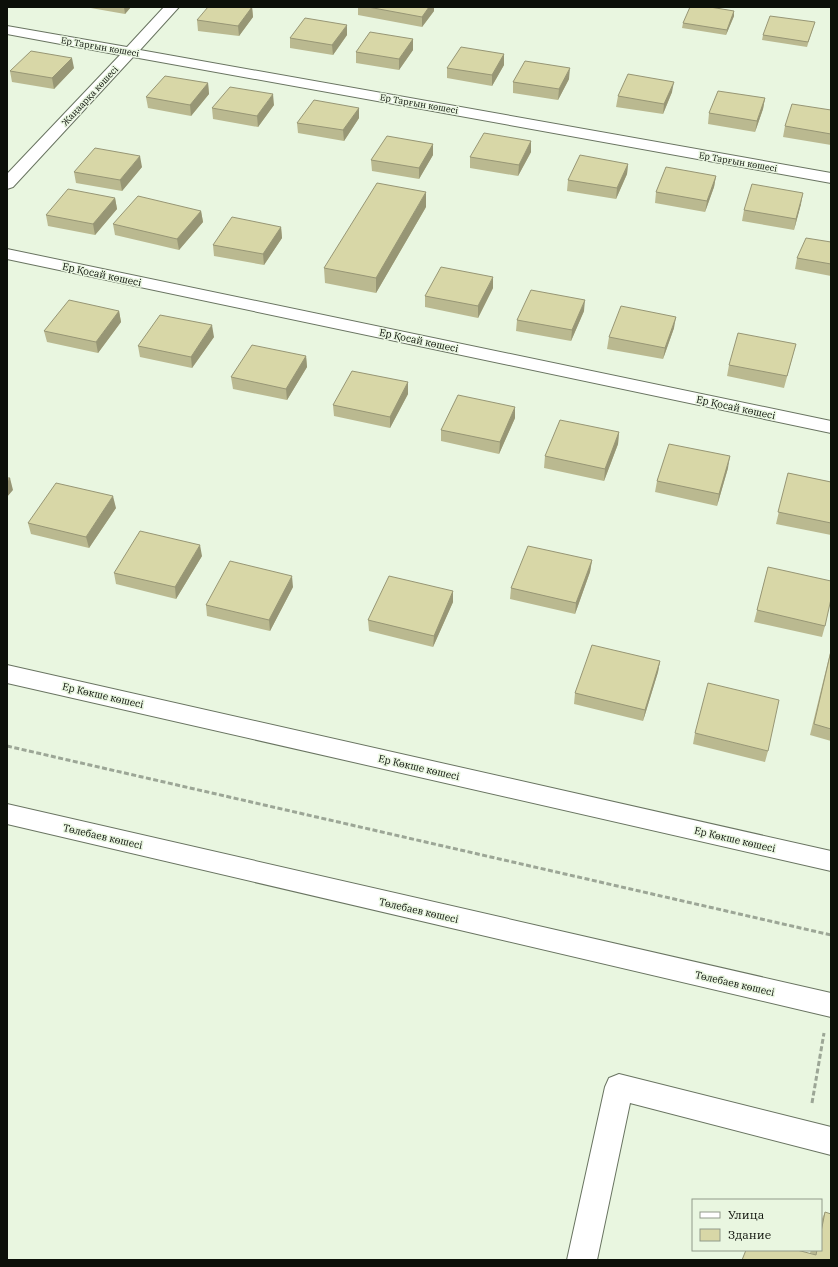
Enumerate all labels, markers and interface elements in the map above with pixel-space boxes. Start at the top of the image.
street label: Ер Тарғын көшесі [60,34,140,59]
street label: Жаңаарқа көшесі [59,63,120,128]
street label: Ер Тарғын көшесі [379,91,459,116]
street label: Ер Тарғын көшесі [698,149,778,174]
street label: Ер Қосай көшесі [61,260,143,289]
street label: Ер Қосай көшесі [378,326,460,355]
street label: Ер Қосай көшесі [695,393,777,422]
street label: Ер Көкше көшесі [61,680,145,711]
street label: Ер Көкше көшесі [377,752,461,783]
street label: Төлебаев көшесі [62,821,144,852]
street label: Ер Көкше көшесі [693,824,777,855]
street label: Төлебаев көшесі [378,895,460,926]
street label: Төлебаев көшесі [694,968,776,999]
legend [692,1199,822,1251]
text: Улица [728,1207,765,1222]
text: Здание [728,1227,771,1242]

